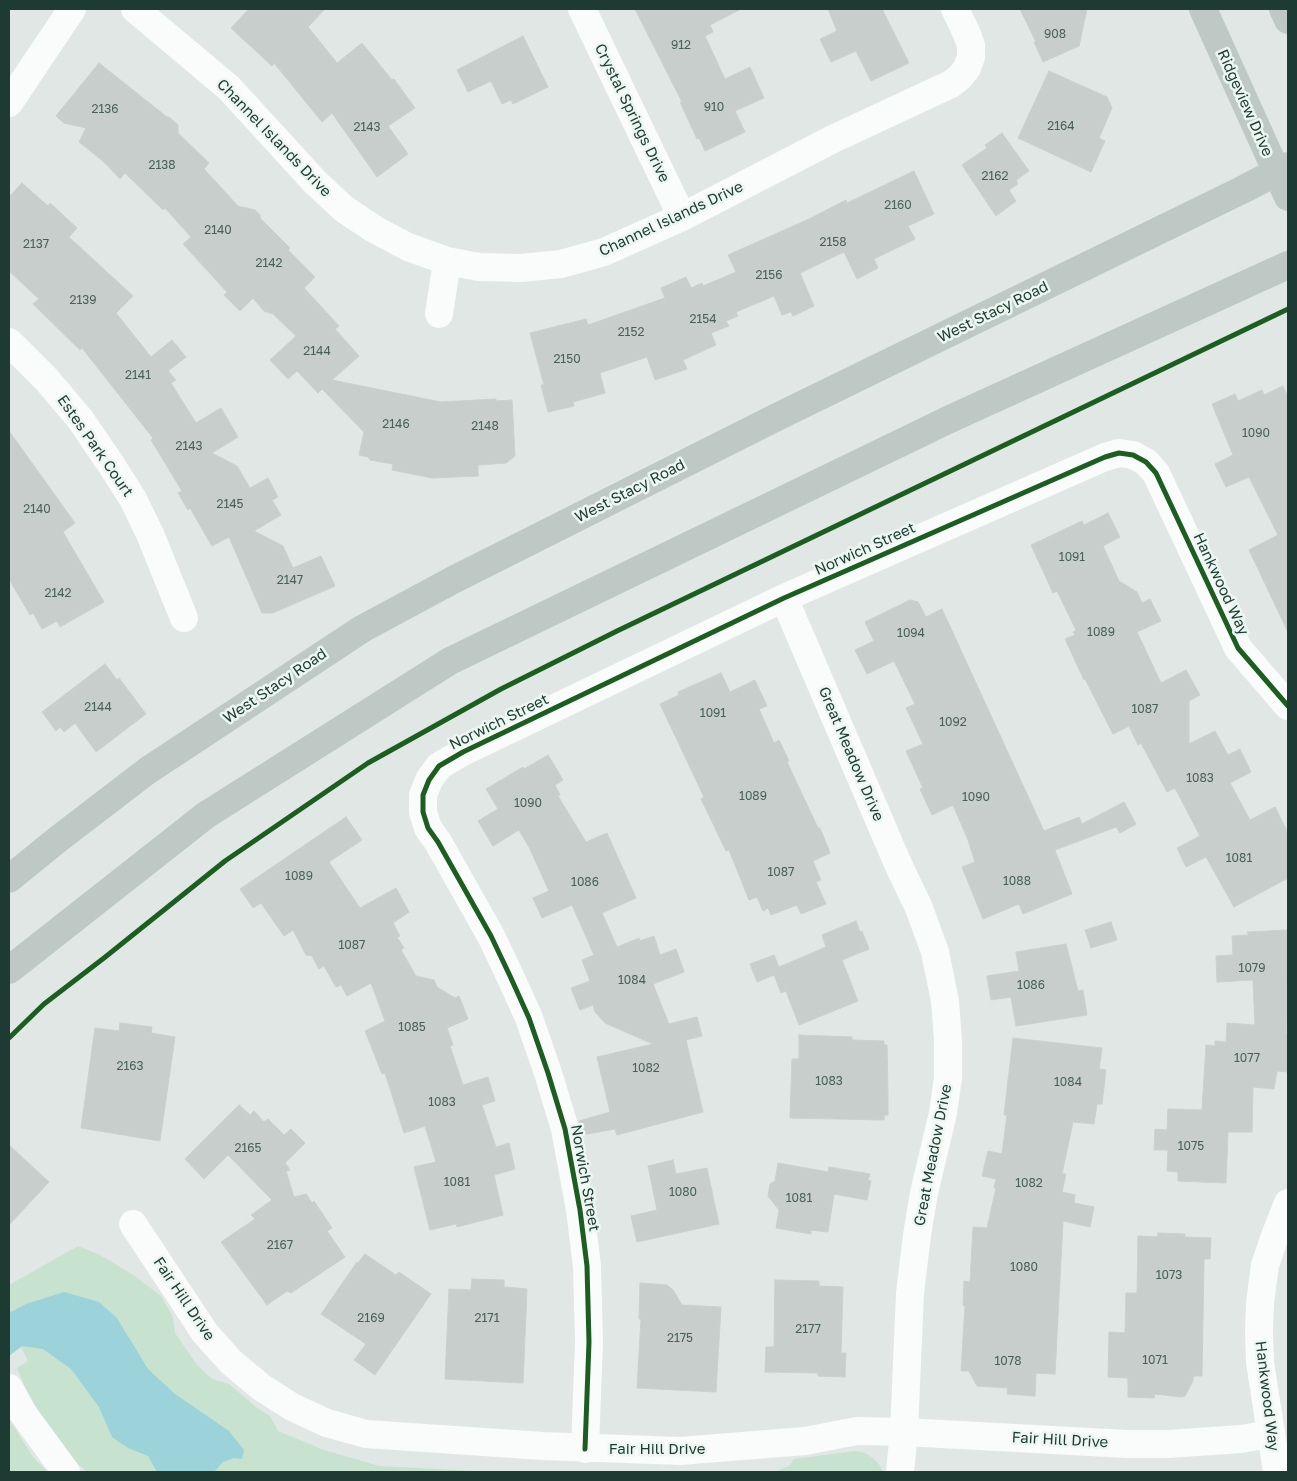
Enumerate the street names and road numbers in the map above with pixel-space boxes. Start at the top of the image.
street label: Crystal Springs Drive [591,41,673,185]
street label: Ridgeview Drive [1213,47,1277,159]
street label: Channel Islands Drive [213,75,335,201]
street label: Channel Islands Drive [596,178,746,260]
street label: West Stacy Road [935,277,1051,347]
street label: Estes Park Court [53,392,137,500]
street label: West Stacy Road [572,456,688,526]
street label: Norwich Street [812,519,918,579]
street label: Hankwood Way [1189,530,1253,638]
street label: West Stacy Road [220,645,330,727]
street label: Great Meadow Drive [815,684,887,824]
street label: Norwich Street [446,690,552,754]
street label: Great Meadow Drive [910,1082,956,1228]
street label: Norwich Street [567,1123,603,1233]
street label: Fair Hill Drive [150,1254,218,1344]
street label: Hankwood Way [1251,1340,1283,1452]
street label: Fair Hill Drive [1011,1428,1109,1452]
street label: Fair Hill Drive [609,1440,705,1458]

